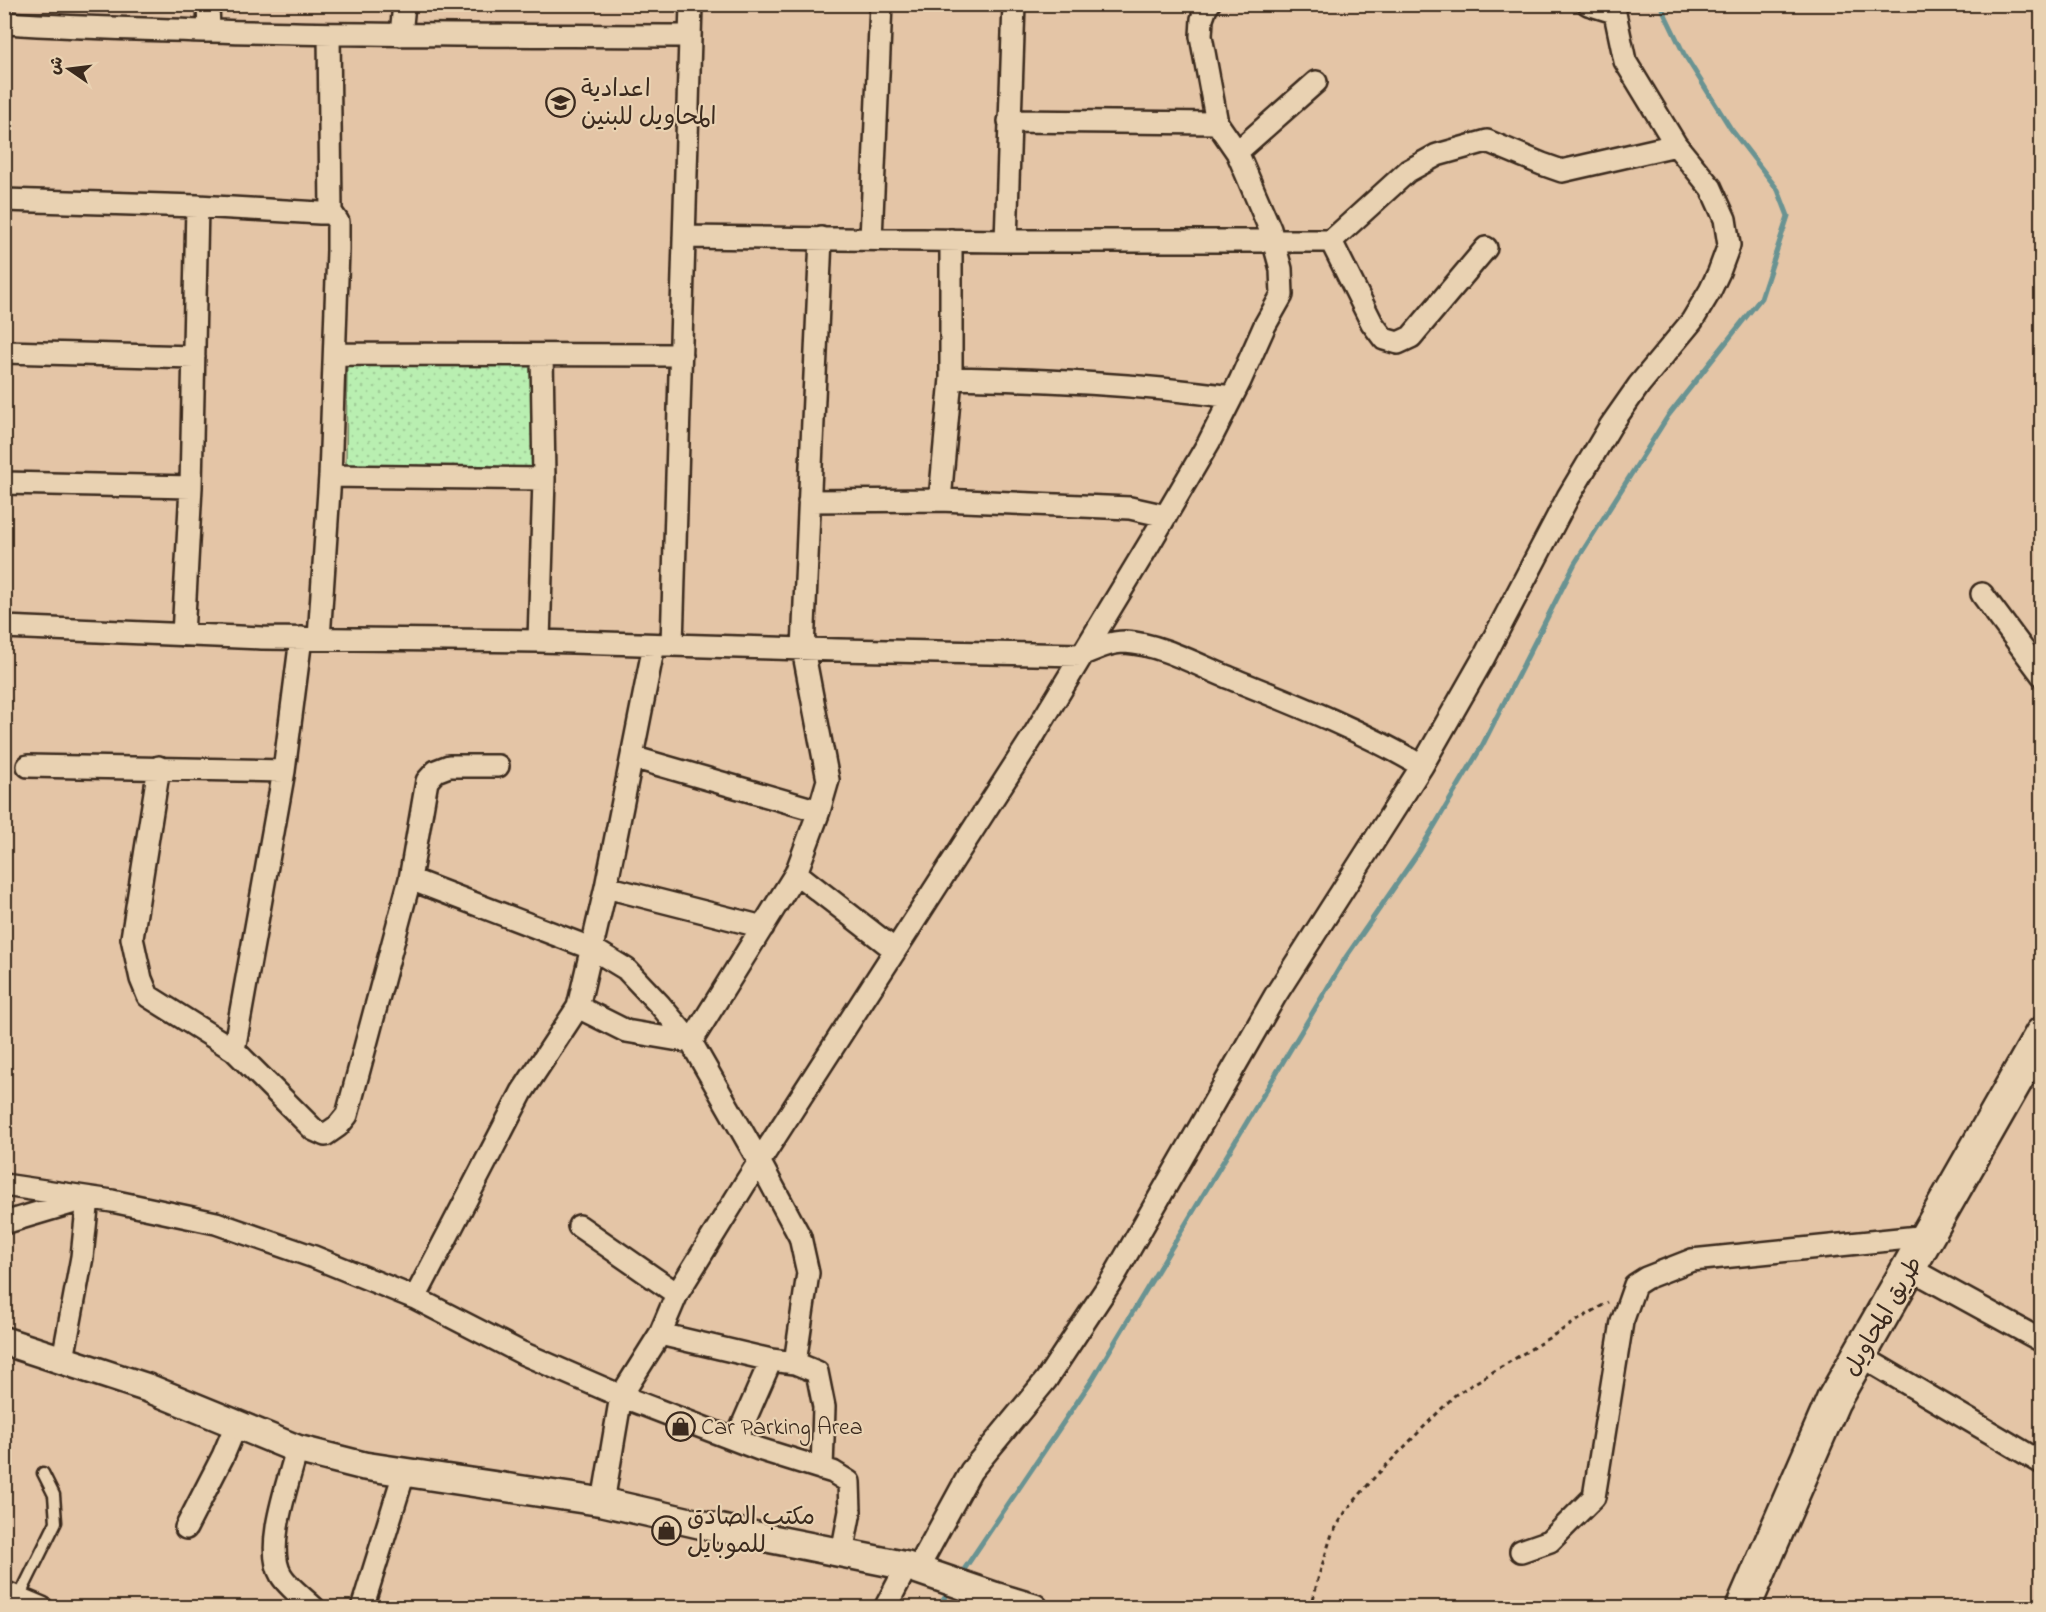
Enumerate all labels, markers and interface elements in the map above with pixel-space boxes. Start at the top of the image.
north arrow [39,39,99,99]
text: ش [43,54,70,77]
place label: اعدادية المحاويل للبنين [581,73,716,136]
school or university icon: اعدادية المحاويل للبنين [544,86,576,118]
street label: طريق المحاويل [1835,1250,1933,1384]
shop icon: Car Parking Area [664,1410,696,1442]
place label: Car Parking Area [701,1411,863,1446]
place label: مكتب الصادق للموبايل [687,1501,815,1564]
shop icon: مكتب الصادق للموبايل [650,1514,682,1546]

